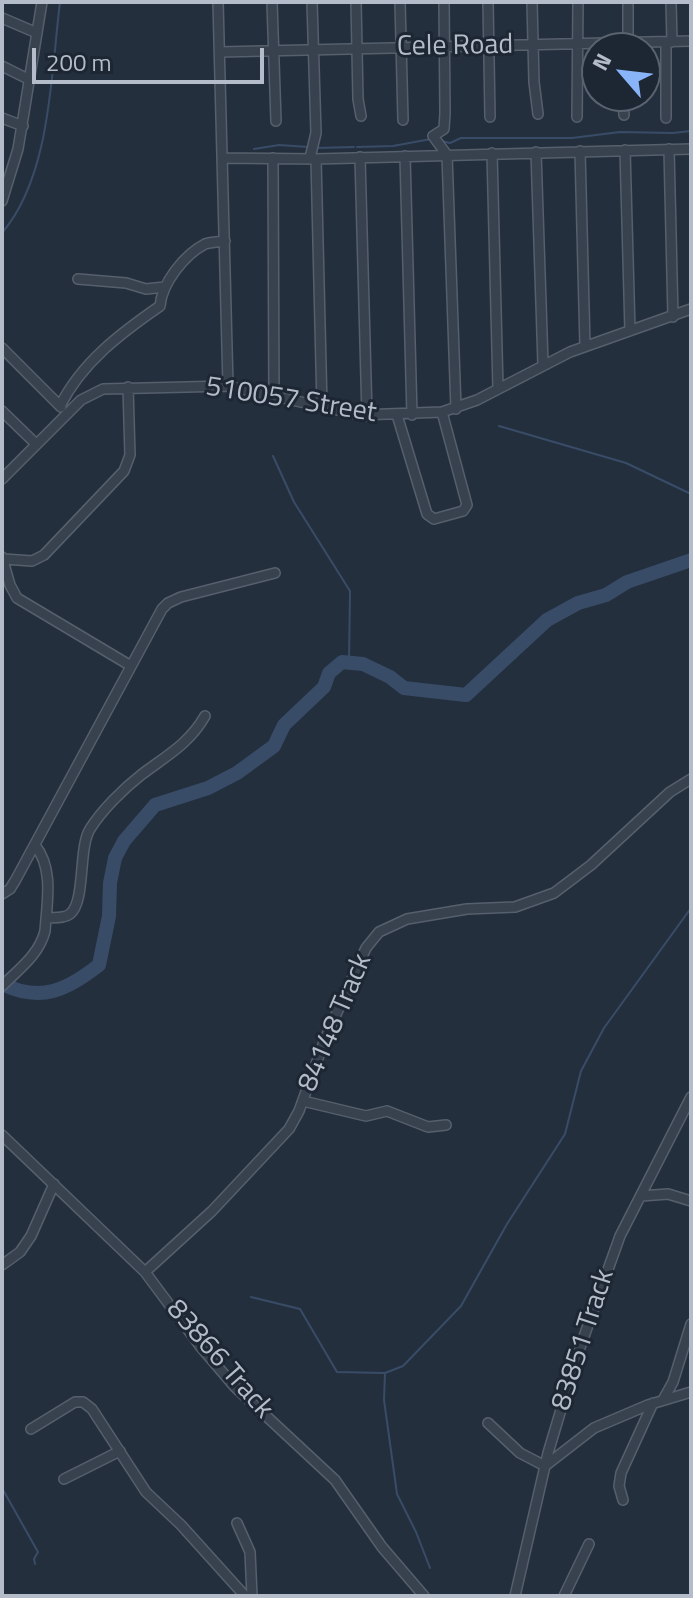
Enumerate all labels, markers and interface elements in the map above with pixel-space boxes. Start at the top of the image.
street label: Cele Road [396,29,514,65]
scale bar [36,32,268,82]
north arrow [581,32,661,112]
text: 200 m [46,44,112,80]
text: N [583,47,620,76]
street label: 510057 Street [203,371,379,431]
street label: 84148 Track [292,949,380,1097]
street label: 83851 Track [545,1265,623,1415]
street label: 83866 Track [158,1294,280,1426]

